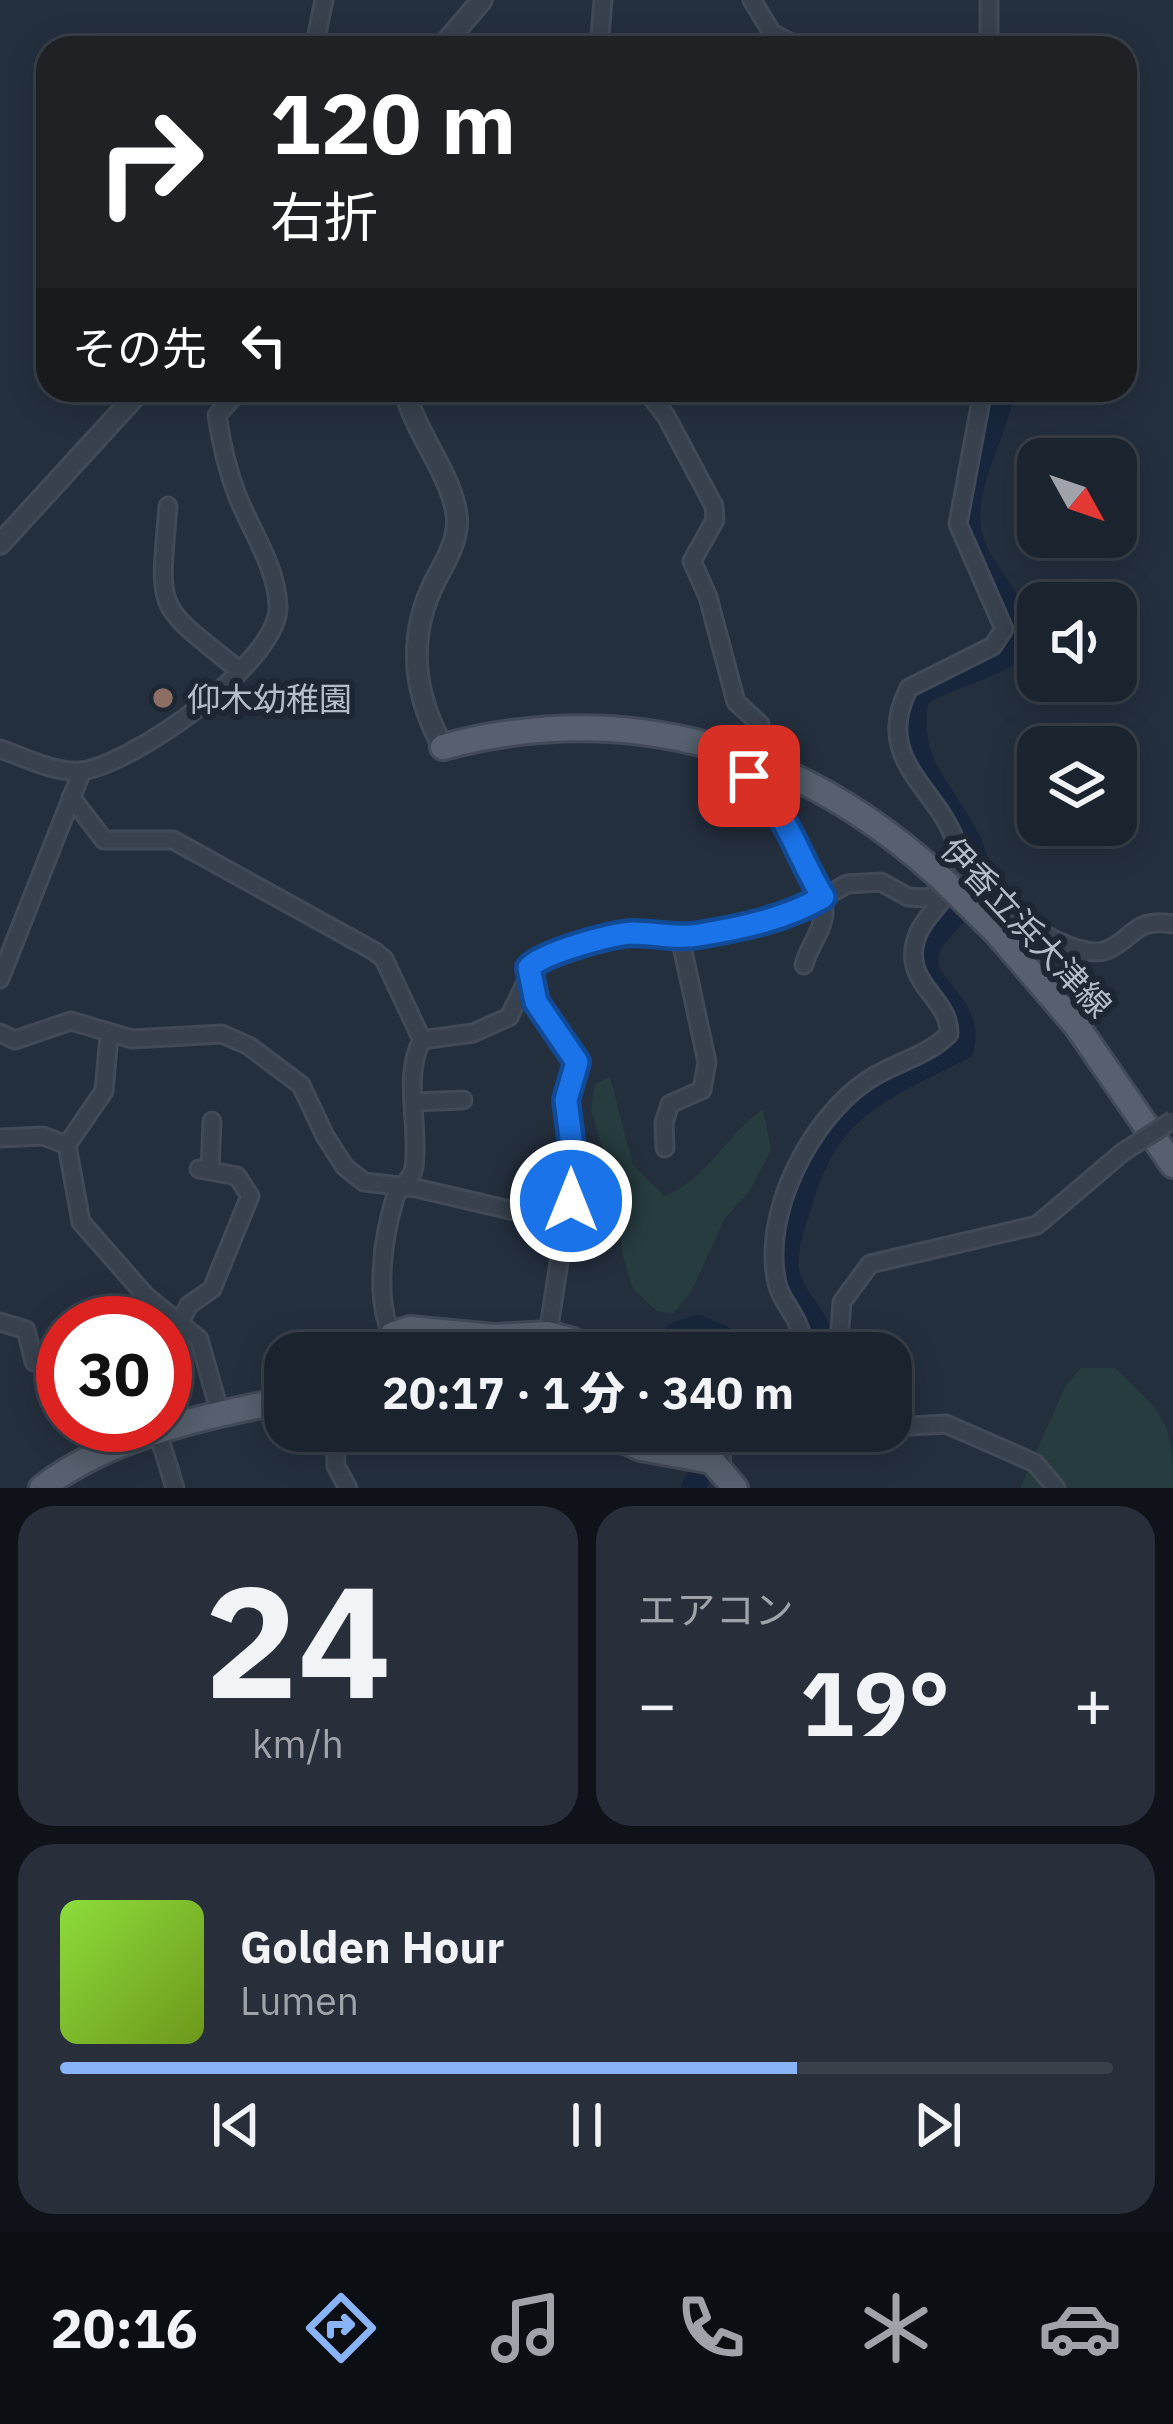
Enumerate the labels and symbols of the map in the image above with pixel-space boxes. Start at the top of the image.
north arrow [1017,438,1137,558]
place label: 仰木幼稚園 [187,677,352,720]
marker: 仰木幼稚園 [150,685,176,711]
pin [698,725,800,827]
street label: 伊香立浜大津線 [933,828,1121,1026]
position arrow [508,1138,634,1264]
speed limit sign: 30 [36,1296,192,1452]

